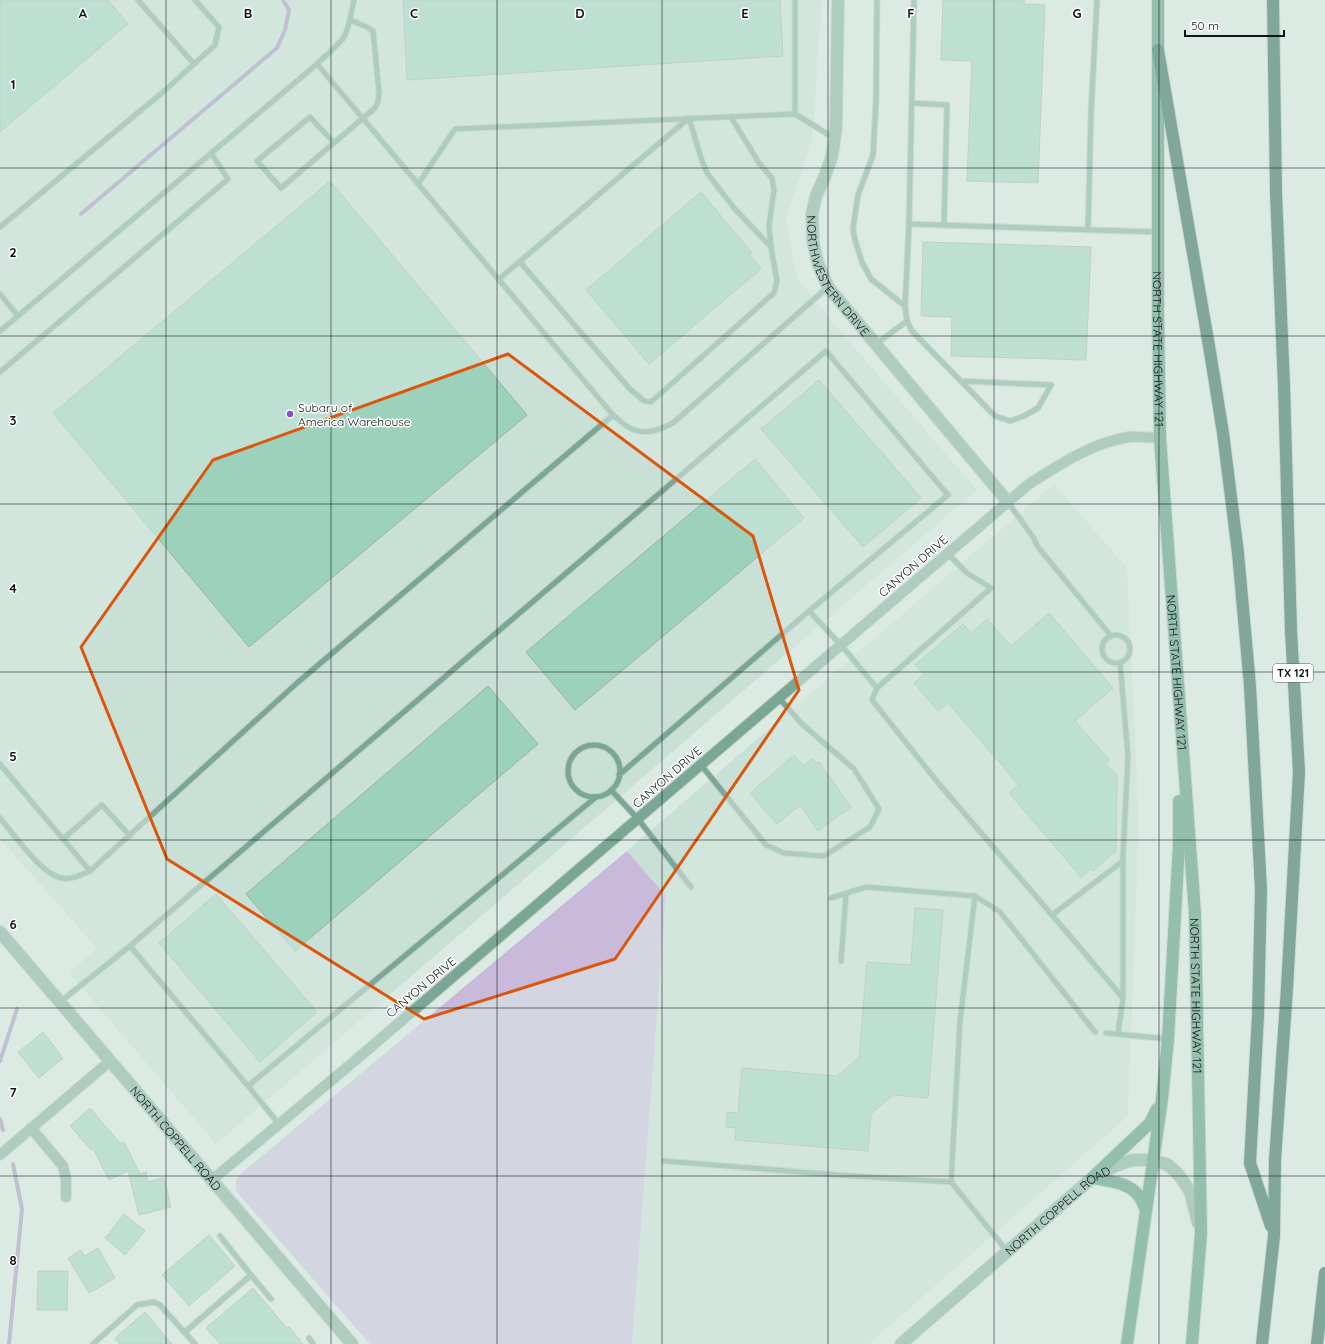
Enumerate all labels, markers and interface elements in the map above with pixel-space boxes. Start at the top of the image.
text: A [79,5,88,21]
text: B [244,5,252,21]
text: C [410,5,418,21]
text: D [575,5,585,21]
text: E [741,5,749,21]
text: F [907,5,915,21]
text: G [1072,5,1082,21]
scale bar [1185,12,1284,38]
text: 50 m [1191,18,1219,33]
text: 1 [10,76,16,92]
street label: NORTHWESTERN DRIVE [805,215,873,339]
text: 2 [9,244,17,260]
street label: NORTH STATE HIGHWAY 121 [1150,271,1167,427]
place label: Subaru of America Warehouse [298,400,411,429]
marker: Subaru of America Warehouse [285,409,295,419]
text: 3 [10,412,17,428]
street label: CANYON DRIVE [875,532,951,600]
text: 4 [9,580,17,596]
street label: NORTH STATE HIGHWAY 121 [1164,594,1190,751]
road number: TX 121 [1273,664,1313,682]
street label: CANYON DRIVE [629,743,705,811]
text: 5 [9,748,17,764]
text: 6 [9,916,17,932]
street label: NORTH STATE HIGHWAY 121 [1188,918,1205,1074]
street label: CANYON DRIVE [383,953,459,1021]
street label: NORTH COPPELL ROAD [127,1083,225,1194]
text: 7 [9,1084,17,1100]
street label: NORTH COPPELL ROAD [1001,1162,1113,1258]
text: 8 [9,1252,17,1268]

